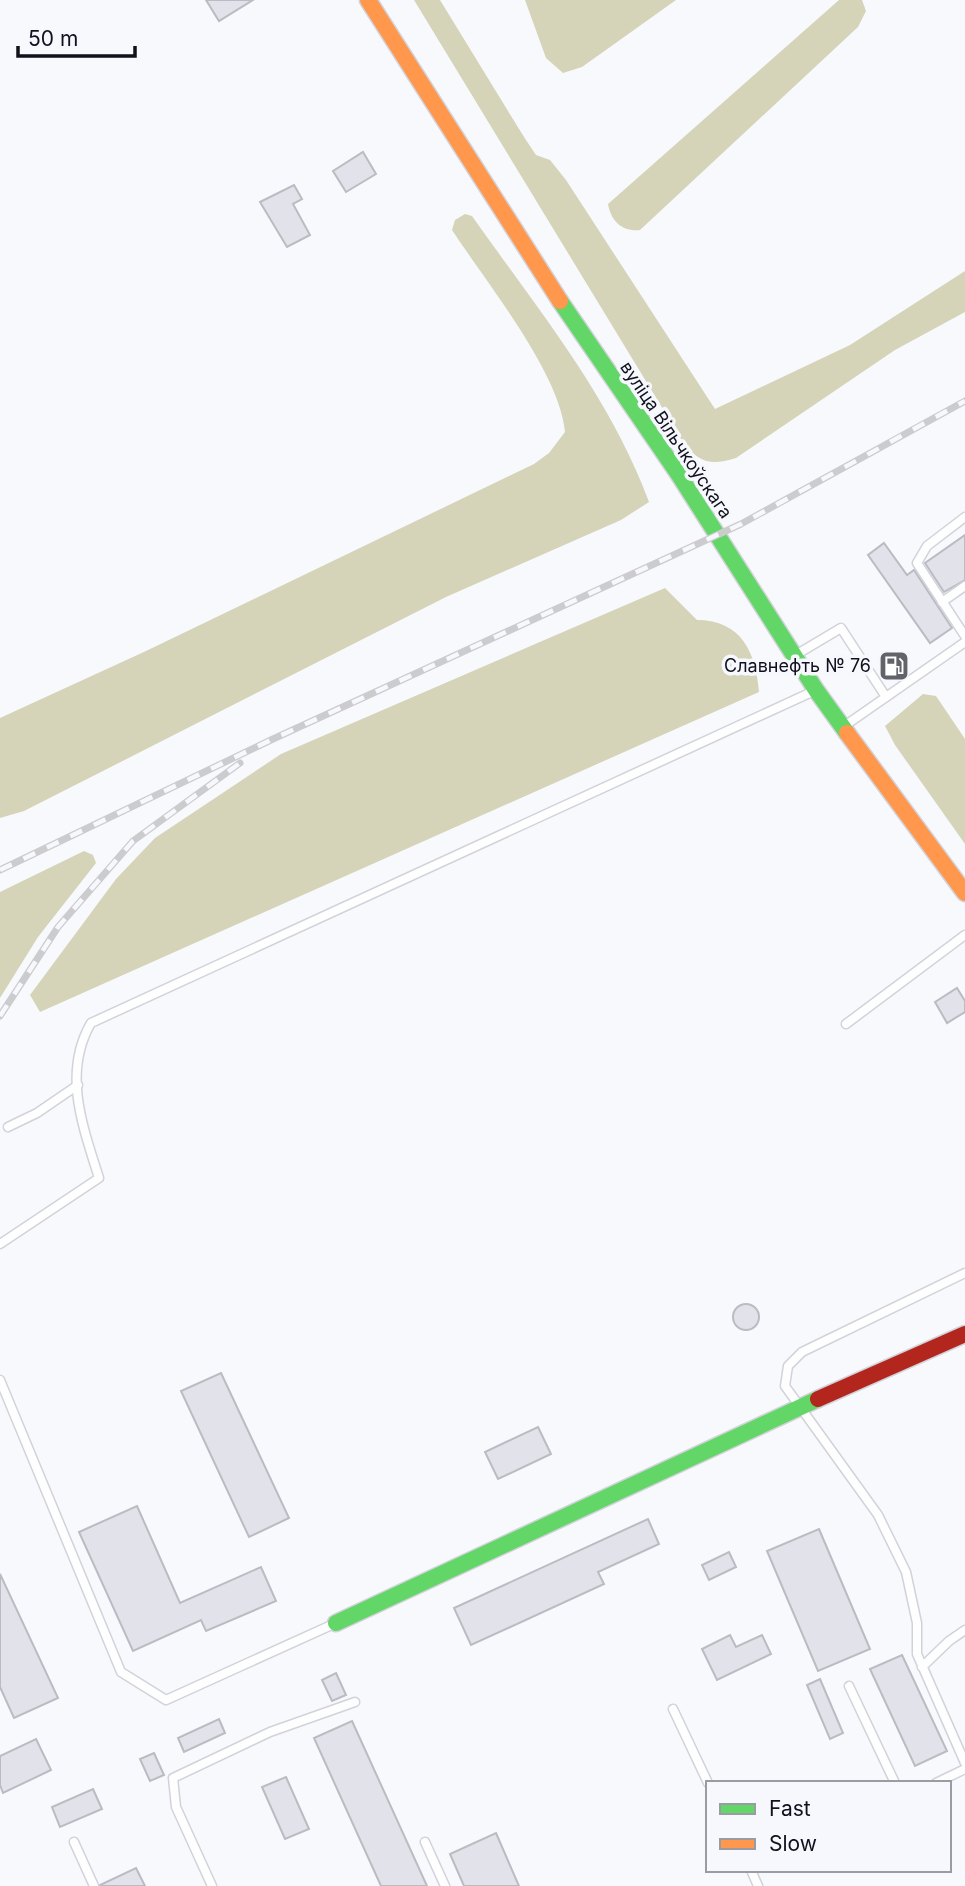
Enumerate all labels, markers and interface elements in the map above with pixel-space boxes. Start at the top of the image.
scale bar [18,14,135,58]
text: 50 m [28,26,78,51]
street label: вуліца Вільчкоўскага [616,357,737,522]
fuel station icon: Славнефть № 76 [877,649,911,683]
place label: Славнефть № 76 [724,655,871,676]
legend [706,1781,951,1872]
text: Fast [769,1796,811,1821]
text: Slow [769,1831,817,1856]

